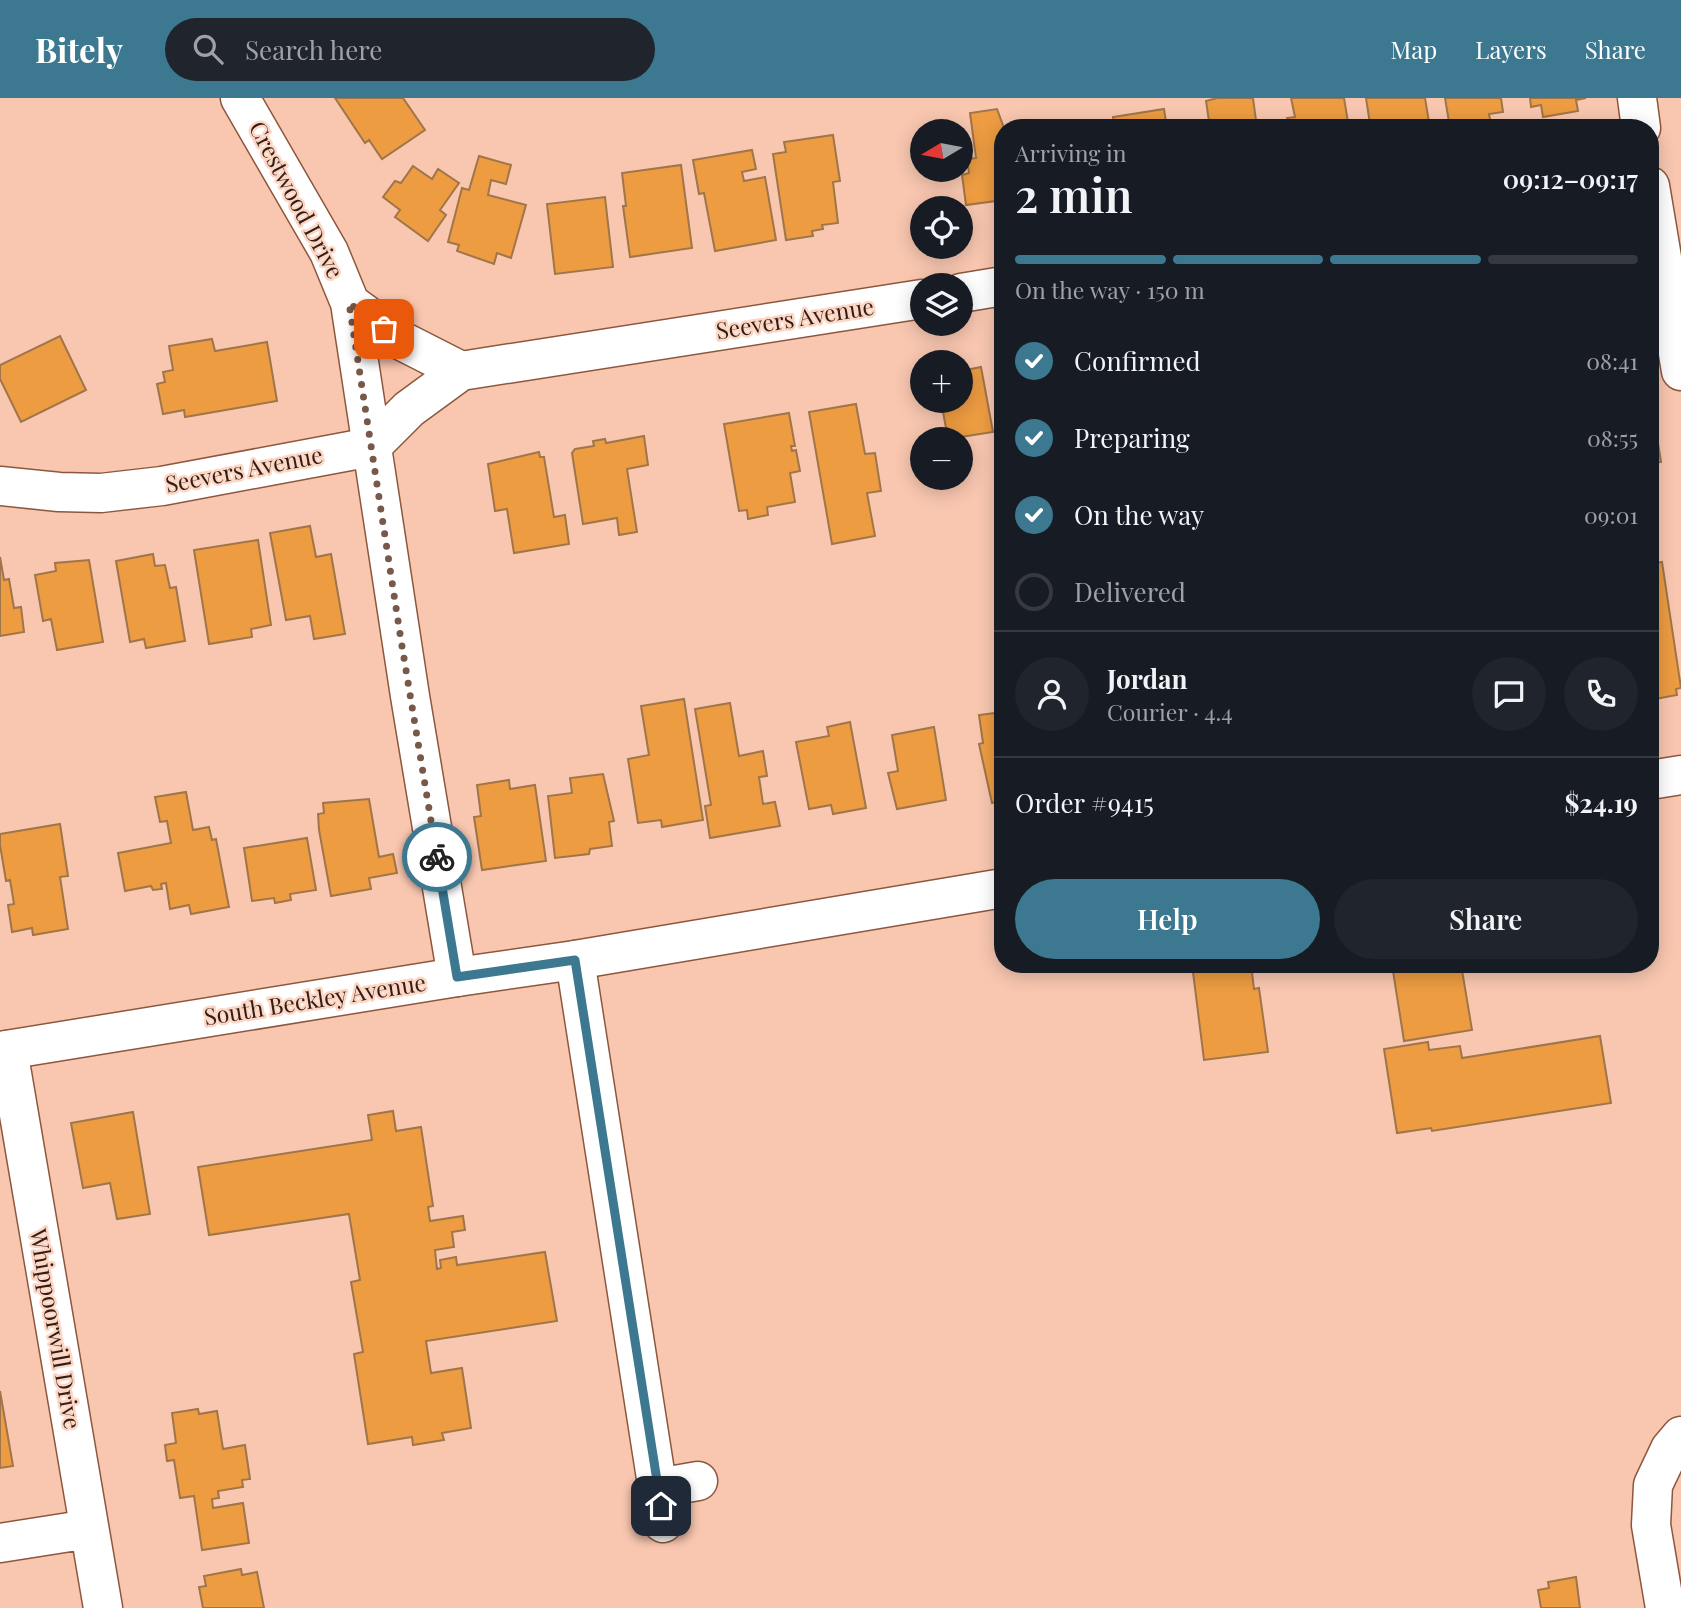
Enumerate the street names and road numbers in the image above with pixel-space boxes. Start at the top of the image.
street label: Crestwood Drive [243,115,352,283]
street label: Seevers Avenue [713,290,876,345]
street label: Seevers Avenue [162,438,325,499]
street label: South Beckley Avenue [201,966,428,1031]
street label: Whippoorwill Drive [23,1225,89,1431]

